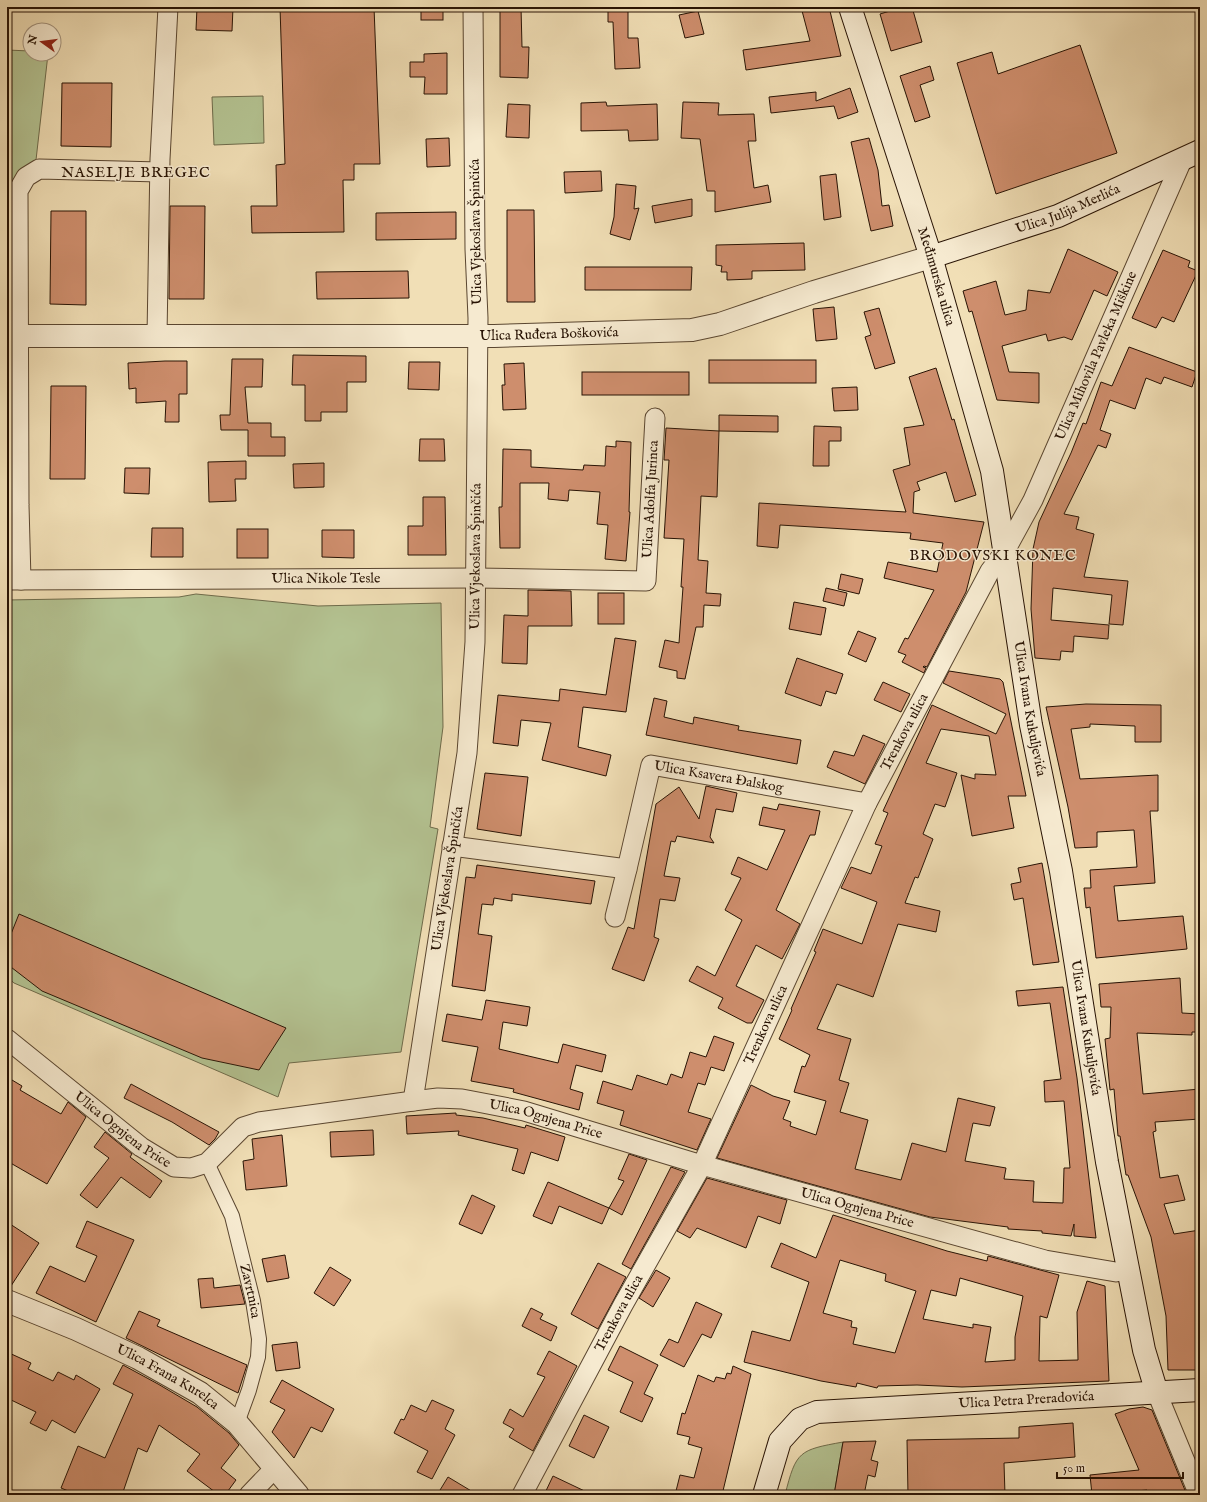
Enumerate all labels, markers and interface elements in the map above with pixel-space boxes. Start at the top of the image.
north arrow [22,22,62,62]
text: N [25,33,41,47]
street label: Ulica Vjekoslava Špinčića [465,158,486,305]
district label: NASELJE BREGEC [61,163,211,182]
street label: Ulica Julija Merlića [1013,179,1124,238]
street label: Međimurska ulica [913,225,959,329]
street label: Ulica Mihovila Pavleka Miškine [1051,268,1142,443]
street label: Ulica Ruđera Boškovića [479,323,620,345]
street label: Ulica Adolfa Jurinca [638,439,663,559]
street label: Ulica Vjekoslava Špinčića [466,482,485,630]
district label: BRODOVSKI KONEC [909,546,1077,565]
street label: Ulica Nikole Tesle [271,569,381,588]
street label: Ulica Ivana Kukuljevića [1009,640,1050,779]
street label: Trenkova ulica [877,689,933,774]
street label: Ulica Ksavera Đalskog [653,757,785,797]
street label: Ulica Vjekoslava Špinčića [427,804,468,952]
street label: Ulica Ivana Kukuljevića [1066,959,1105,1098]
street label: Trenkova ulica [740,981,792,1067]
street label: Ulica Ognjena Price [70,1088,175,1172]
street label: Ulica Ognjena Price [488,1095,605,1143]
street label: Ulica Ognjena Price [798,1184,917,1232]
street label: Zavrtnica [235,1262,265,1321]
street label: Trenkova ulica [591,1271,648,1355]
street label: Ulica Frana Kurelca [113,1340,223,1414]
street label: Ulica Petra Preradovića [958,1387,1095,1413]
scale bar [1057,1454,1183,1480]
text: 50 m [1063,1461,1085,1476]

